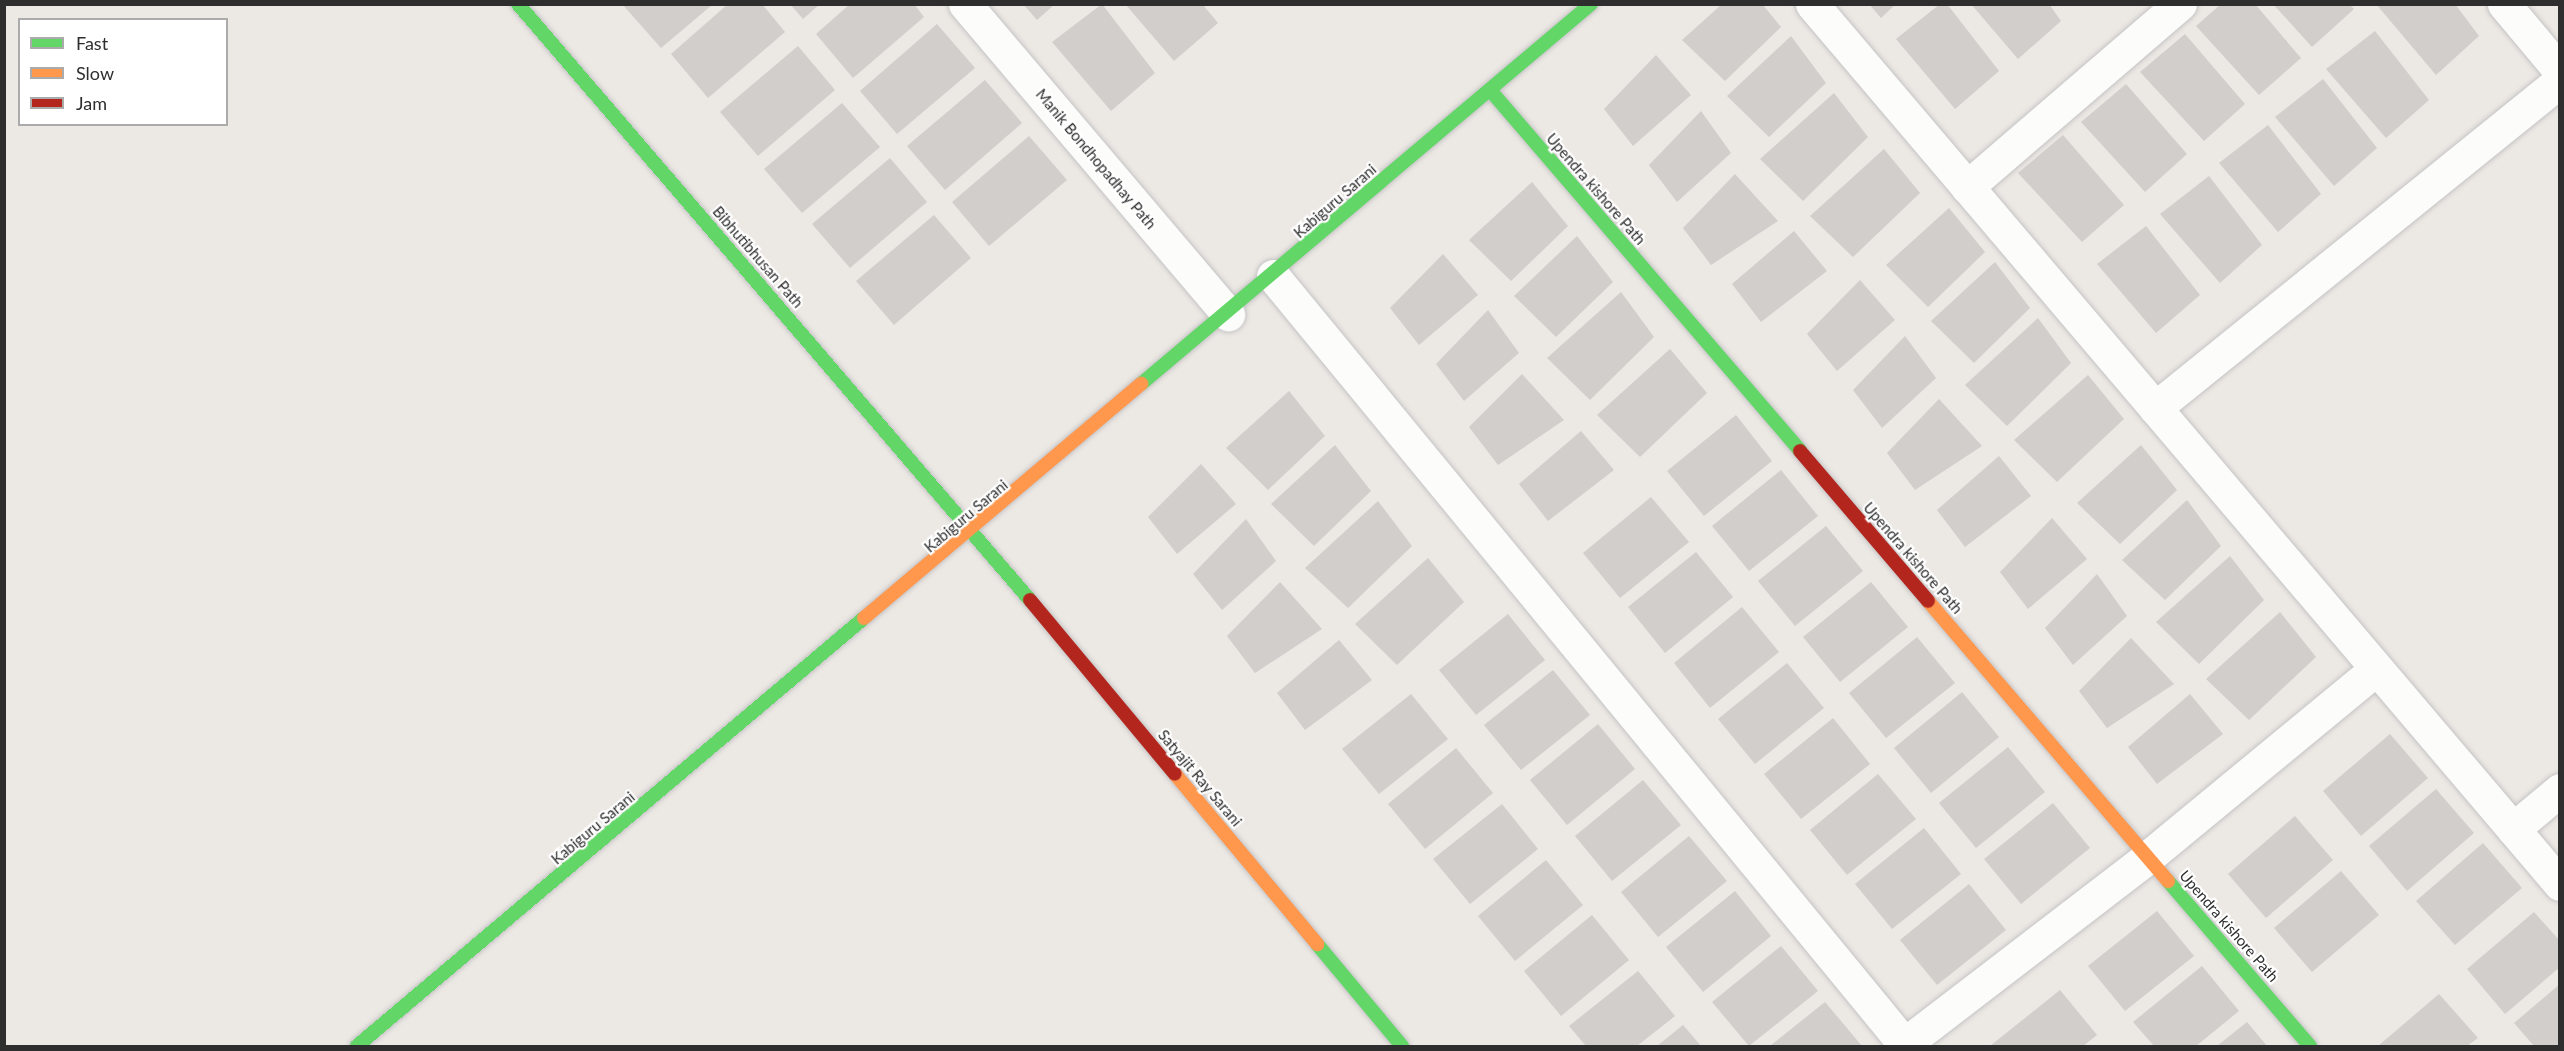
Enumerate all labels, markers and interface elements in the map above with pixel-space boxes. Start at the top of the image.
legend [18,18,228,126]
text: Fast [76,32,108,54]
text: Slow [76,62,114,84]
street label: Manik Bondhopadhay Path [1032,85,1160,233]
text: Jam [76,92,107,114]
street label: Upendra kishore Path [1543,130,1649,248]
street label: Kabiguru Sarani [1290,160,1380,242]
street label: Bibhutibhusan Path [709,203,807,311]
street label: Kabiguru Sarani [921,476,1011,556]
street label: Upendra kishore Path [1860,499,1966,617]
street label: Satyajit Ray Sarani [1154,726,1246,830]
street label: Kabiguru Sarani [548,788,638,868]
street label: Upendra kishore Path [2176,867,2282,985]

